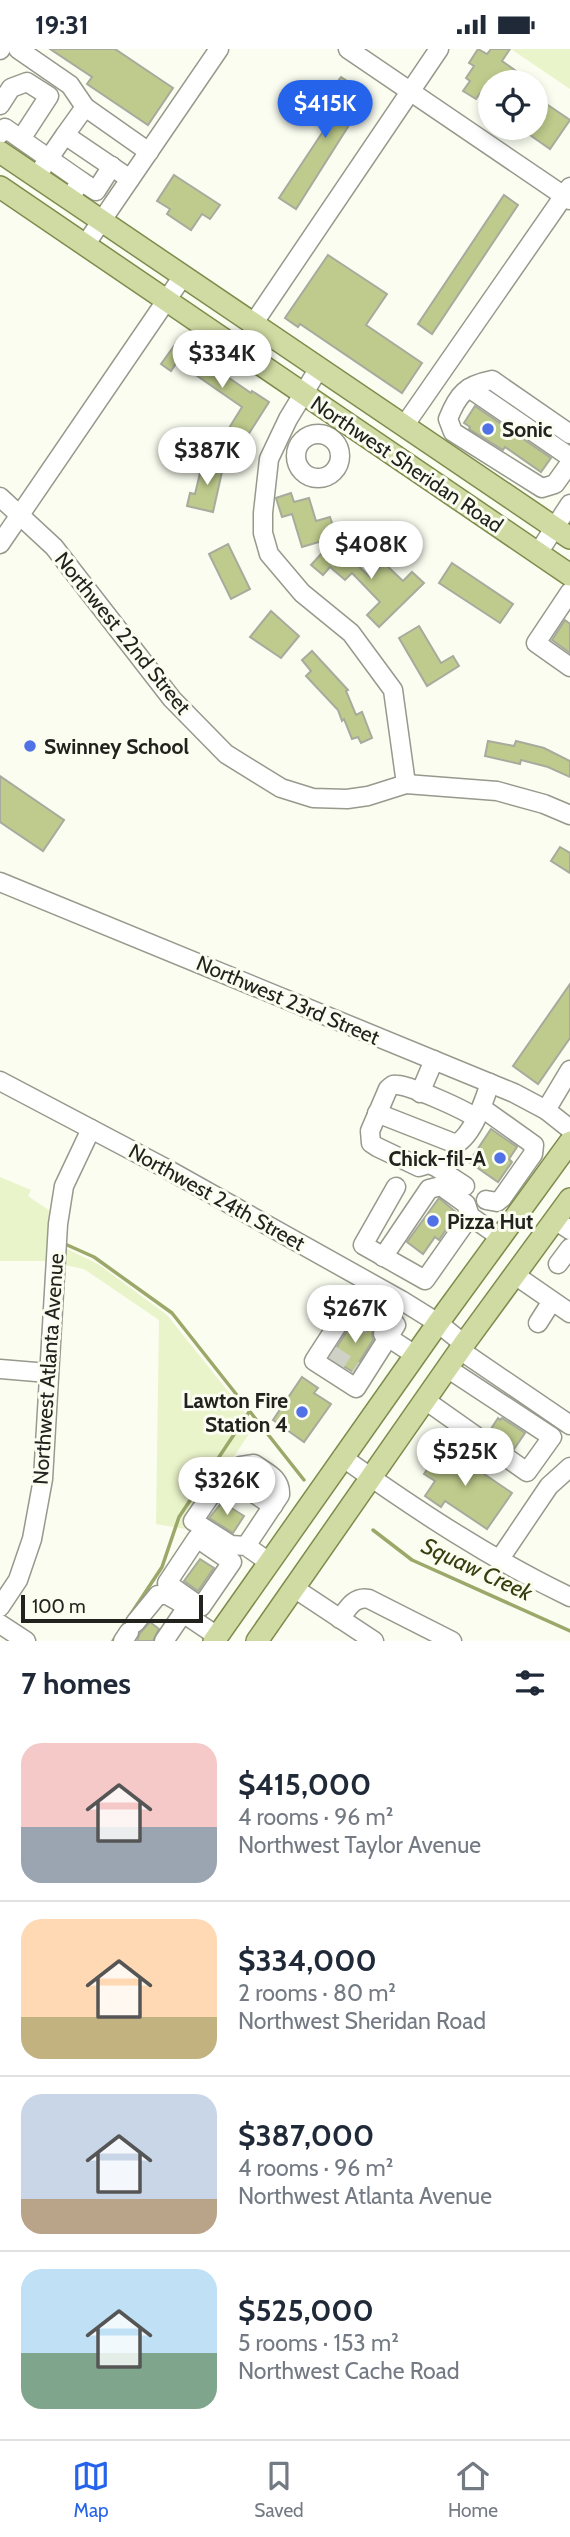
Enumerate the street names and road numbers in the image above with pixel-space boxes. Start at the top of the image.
street label: Northwest Sheridan Road [306,390,508,538]
street label: Northwest 22nd Street [50,547,196,719]
street label: Northwest 23rd Street [193,950,383,1050]
street label: Northwest 24th Street [125,1138,309,1256]
street label: Northwest Atlanta Avenue [27,1252,69,1486]

